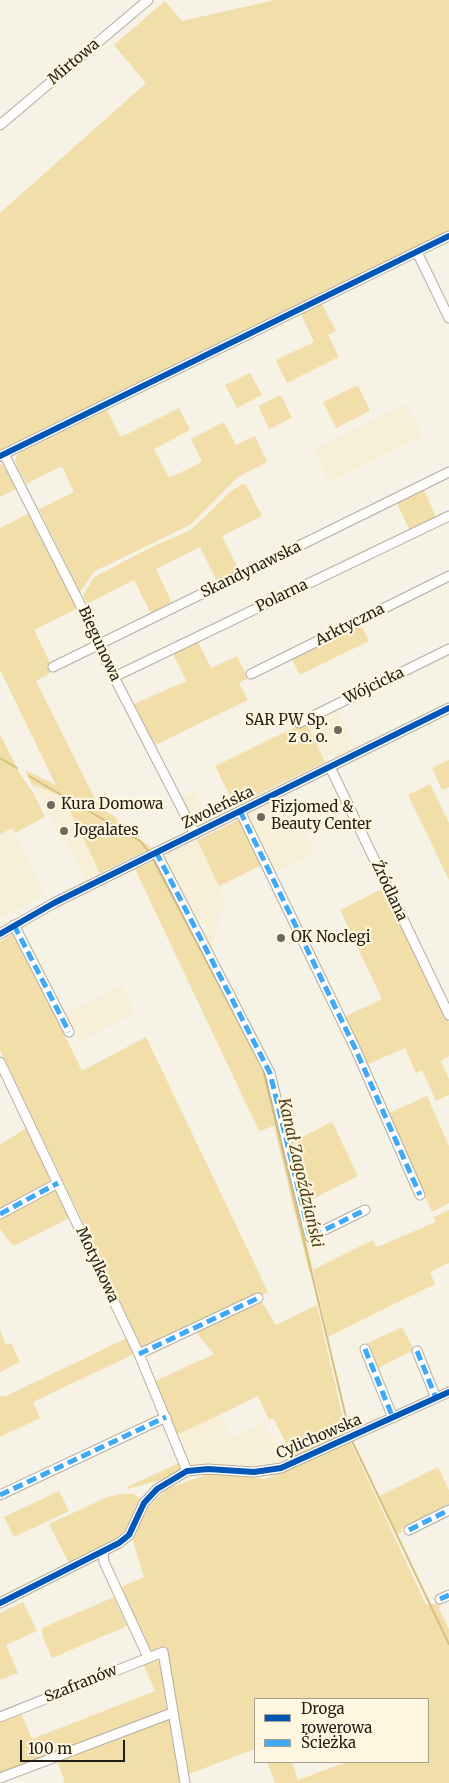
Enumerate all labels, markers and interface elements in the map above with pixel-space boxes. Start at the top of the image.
street label: Mirtowa [45,35,103,89]
street label: Skandynawska [198,538,304,602]
street label: Polarna [253,576,311,616]
street label: Arktyczna [313,600,387,650]
street label: Biegunowa [74,604,124,684]
street label: Wójcicka [341,664,407,708]
place label: SAR PW Sp. z o. o. [245,712,328,747]
marker: SAR PW Sp. z o. o. [332,724,344,736]
street label: Zwoleńska [179,783,257,833]
place label: Kura Domowa [61,796,163,814]
marker: Kura Domowa [45,799,57,811]
place label: Fizjomed & Beauty Center [271,799,372,834]
marker: Fizjomed & Beauty Center [255,811,267,823]
place label: Jogalates [74,822,139,840]
marker: Jogalates [58,825,70,837]
street label: Źródlana [367,858,411,924]
place label: OK Noclegi [291,929,371,947]
marker: OK Noclegi [275,932,287,944]
water label: Kanał Zagoździański [273,1096,327,1250]
street label: Motylkowa [72,1224,122,1306]
street label: Cylichowska [274,1411,364,1463]
street label: Szafranów [42,1661,120,1707]
legend [254,1698,429,1763]
text: Droga rowerowa [301,1699,372,1737]
scale bar [22,1730,128,1762]
text: Ścieżka [301,1733,356,1752]
text: 100 m [28,1739,72,1758]

